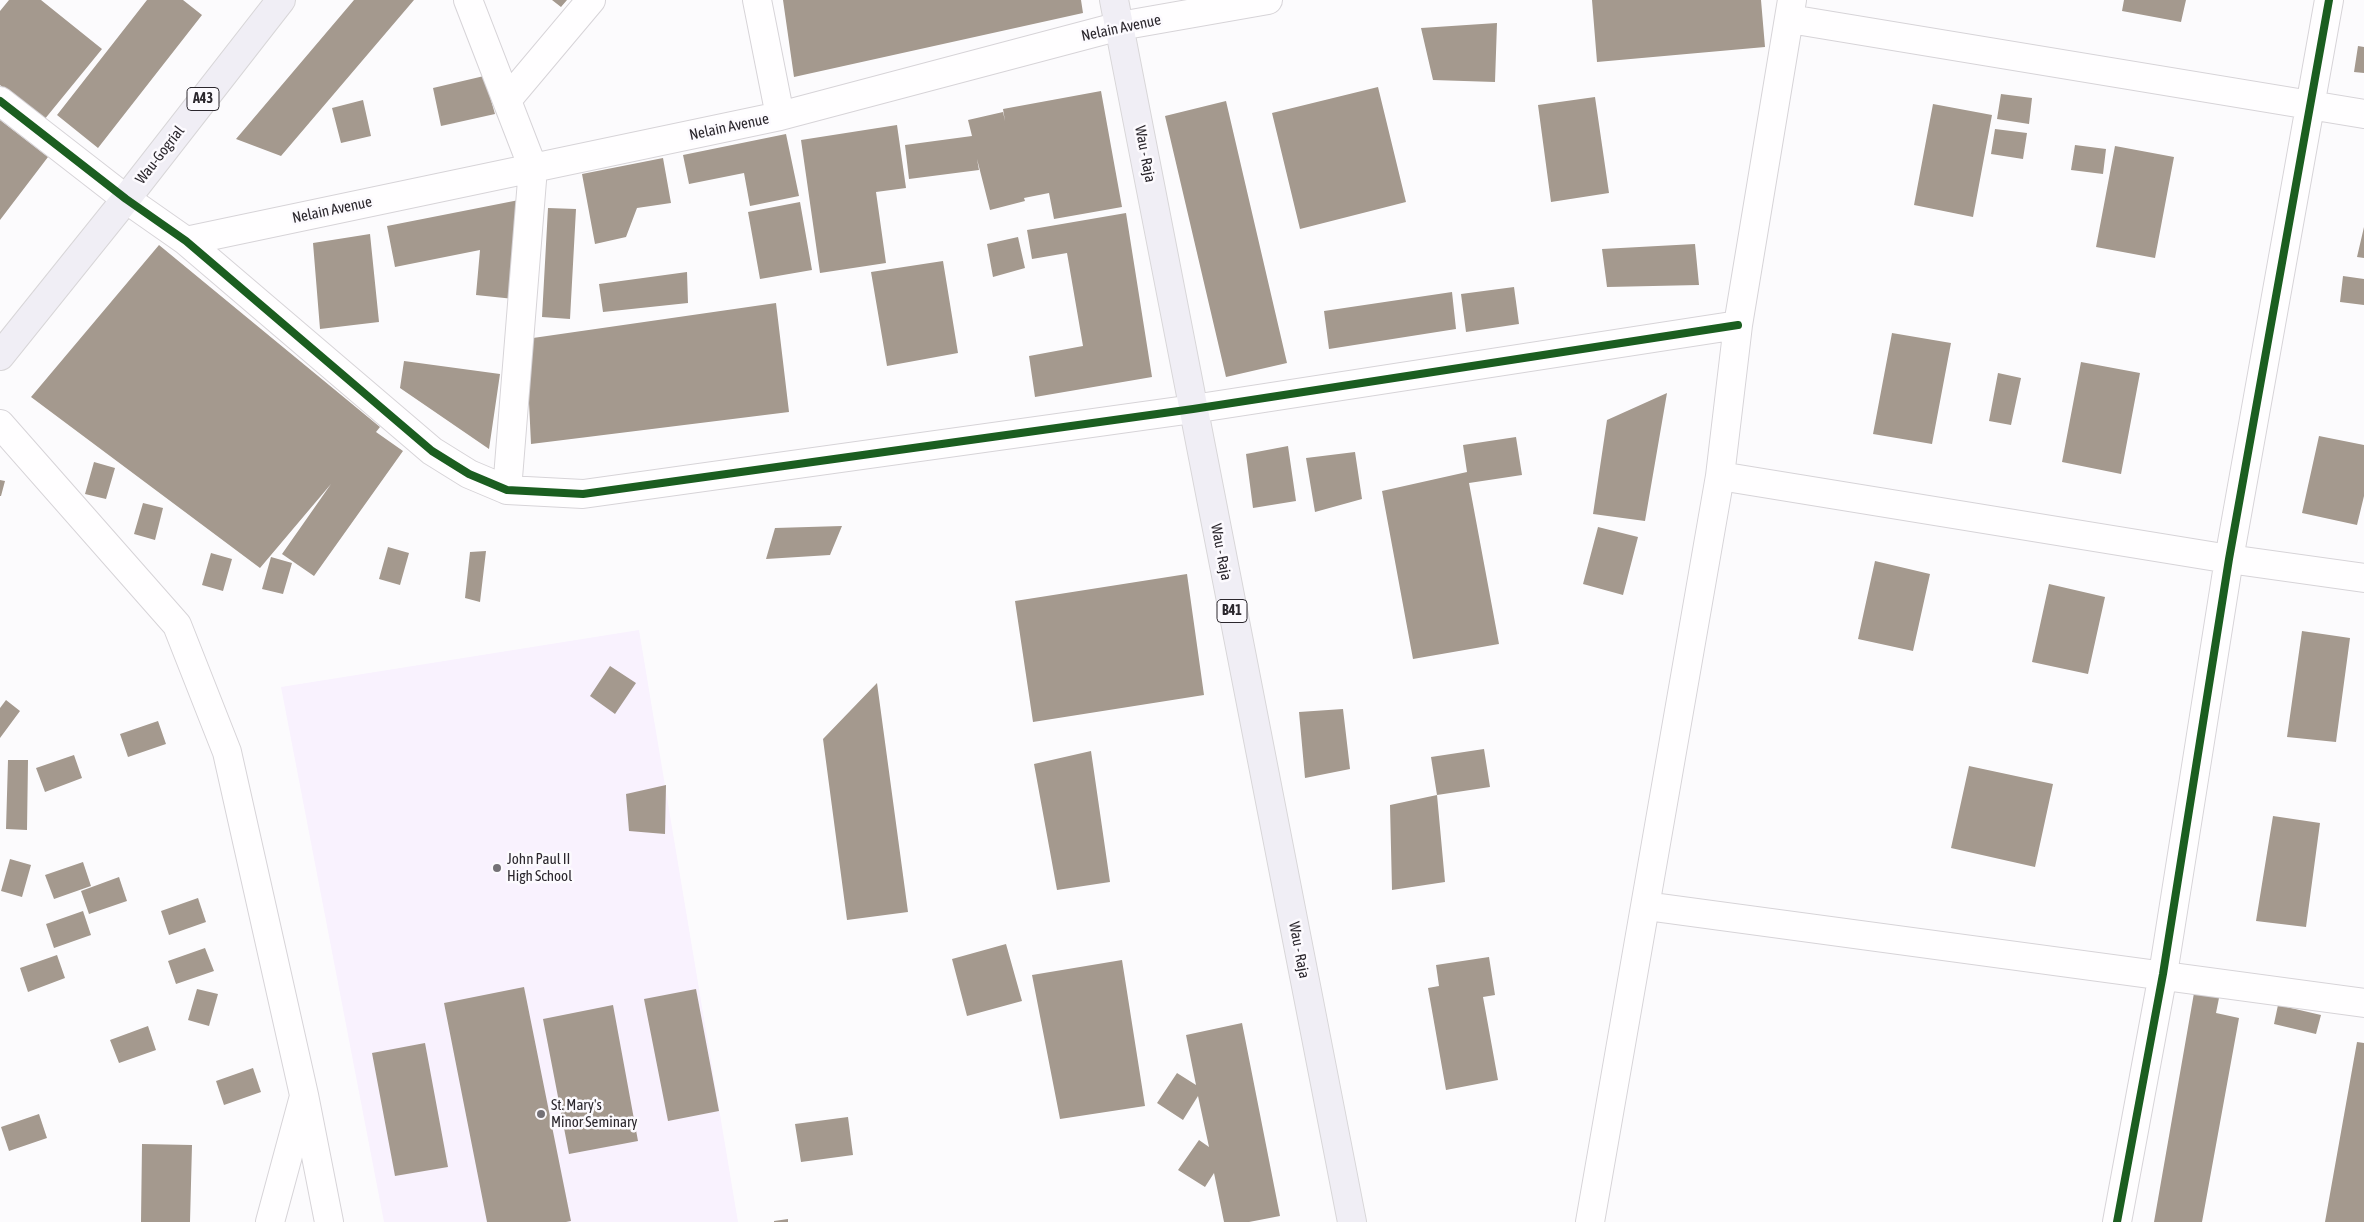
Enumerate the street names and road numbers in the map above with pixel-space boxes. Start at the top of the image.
street label: Nelain Avenue [1080,11,1162,45]
road number: A43 [187,88,219,110]
street label: Nelain Avenue [688,110,770,144]
street label: Wau-Gogrial [132,122,188,188]
street label: Wau - Raja [1131,124,1159,184]
street label: Nelain Avenue [291,193,373,227]
street label: Wau - Raja [1207,522,1235,582]
road number: B41 [1217,600,1247,622]
street label: Wau - Raja [1285,920,1313,980]

